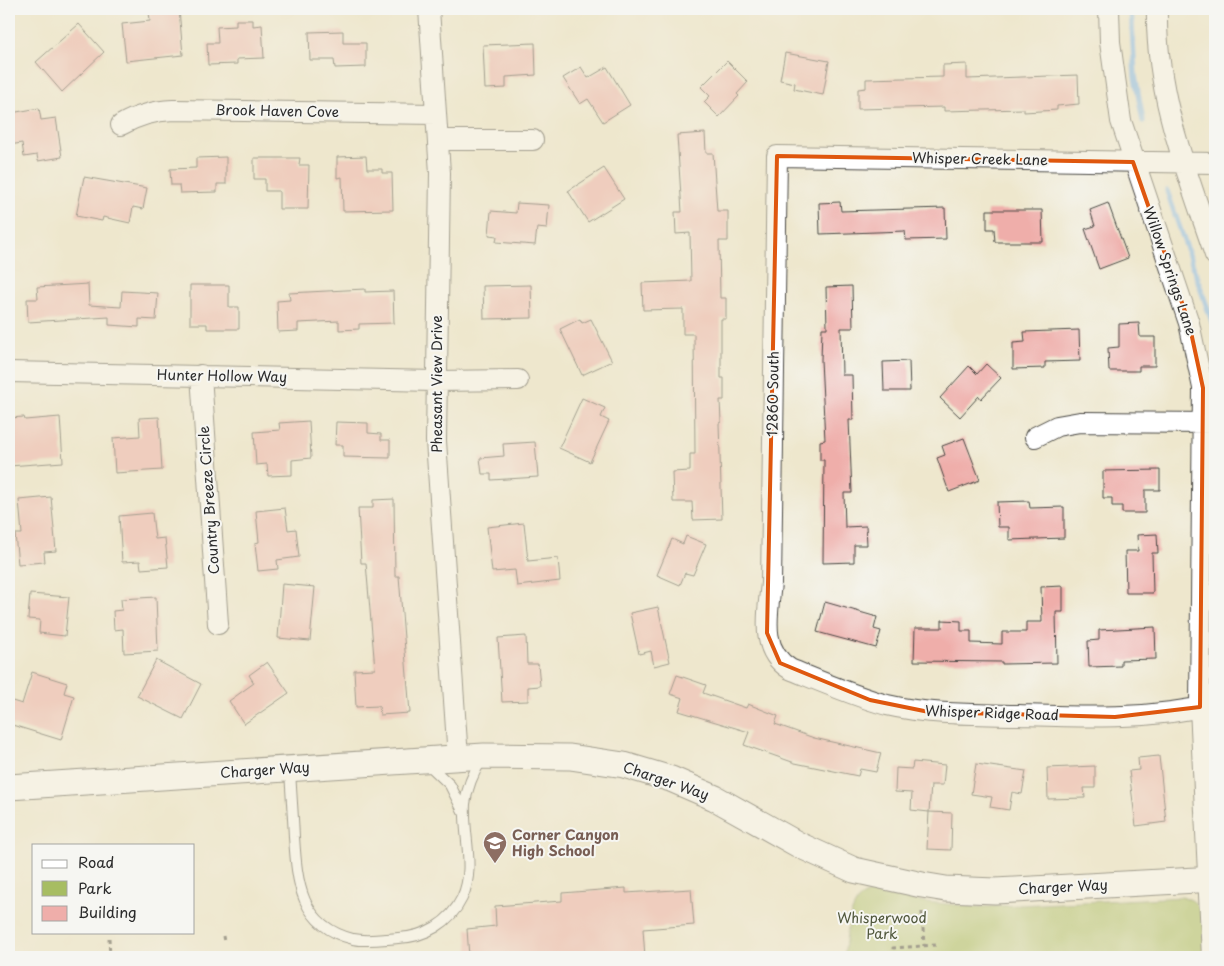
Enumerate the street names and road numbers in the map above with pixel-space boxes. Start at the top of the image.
street label: Brook Haven Cove [215,99,339,122]
street label: Whisper Creek Lane [912,147,1048,170]
street label: Willow Springs Lane [1139,204,1202,338]
street label: Pheasant View Drive [426,315,447,453]
street label: 12860 South [761,351,784,437]
street label: Hunter Hollow Way [157,364,287,387]
street label: Country Breeze Circle [193,425,224,575]
street label: Whisper Ridge Road [925,700,1059,725]
street label: Charger Way [219,756,310,783]
street label: Charger Way [620,756,712,805]
street label: Charger Way [1018,874,1108,899]

